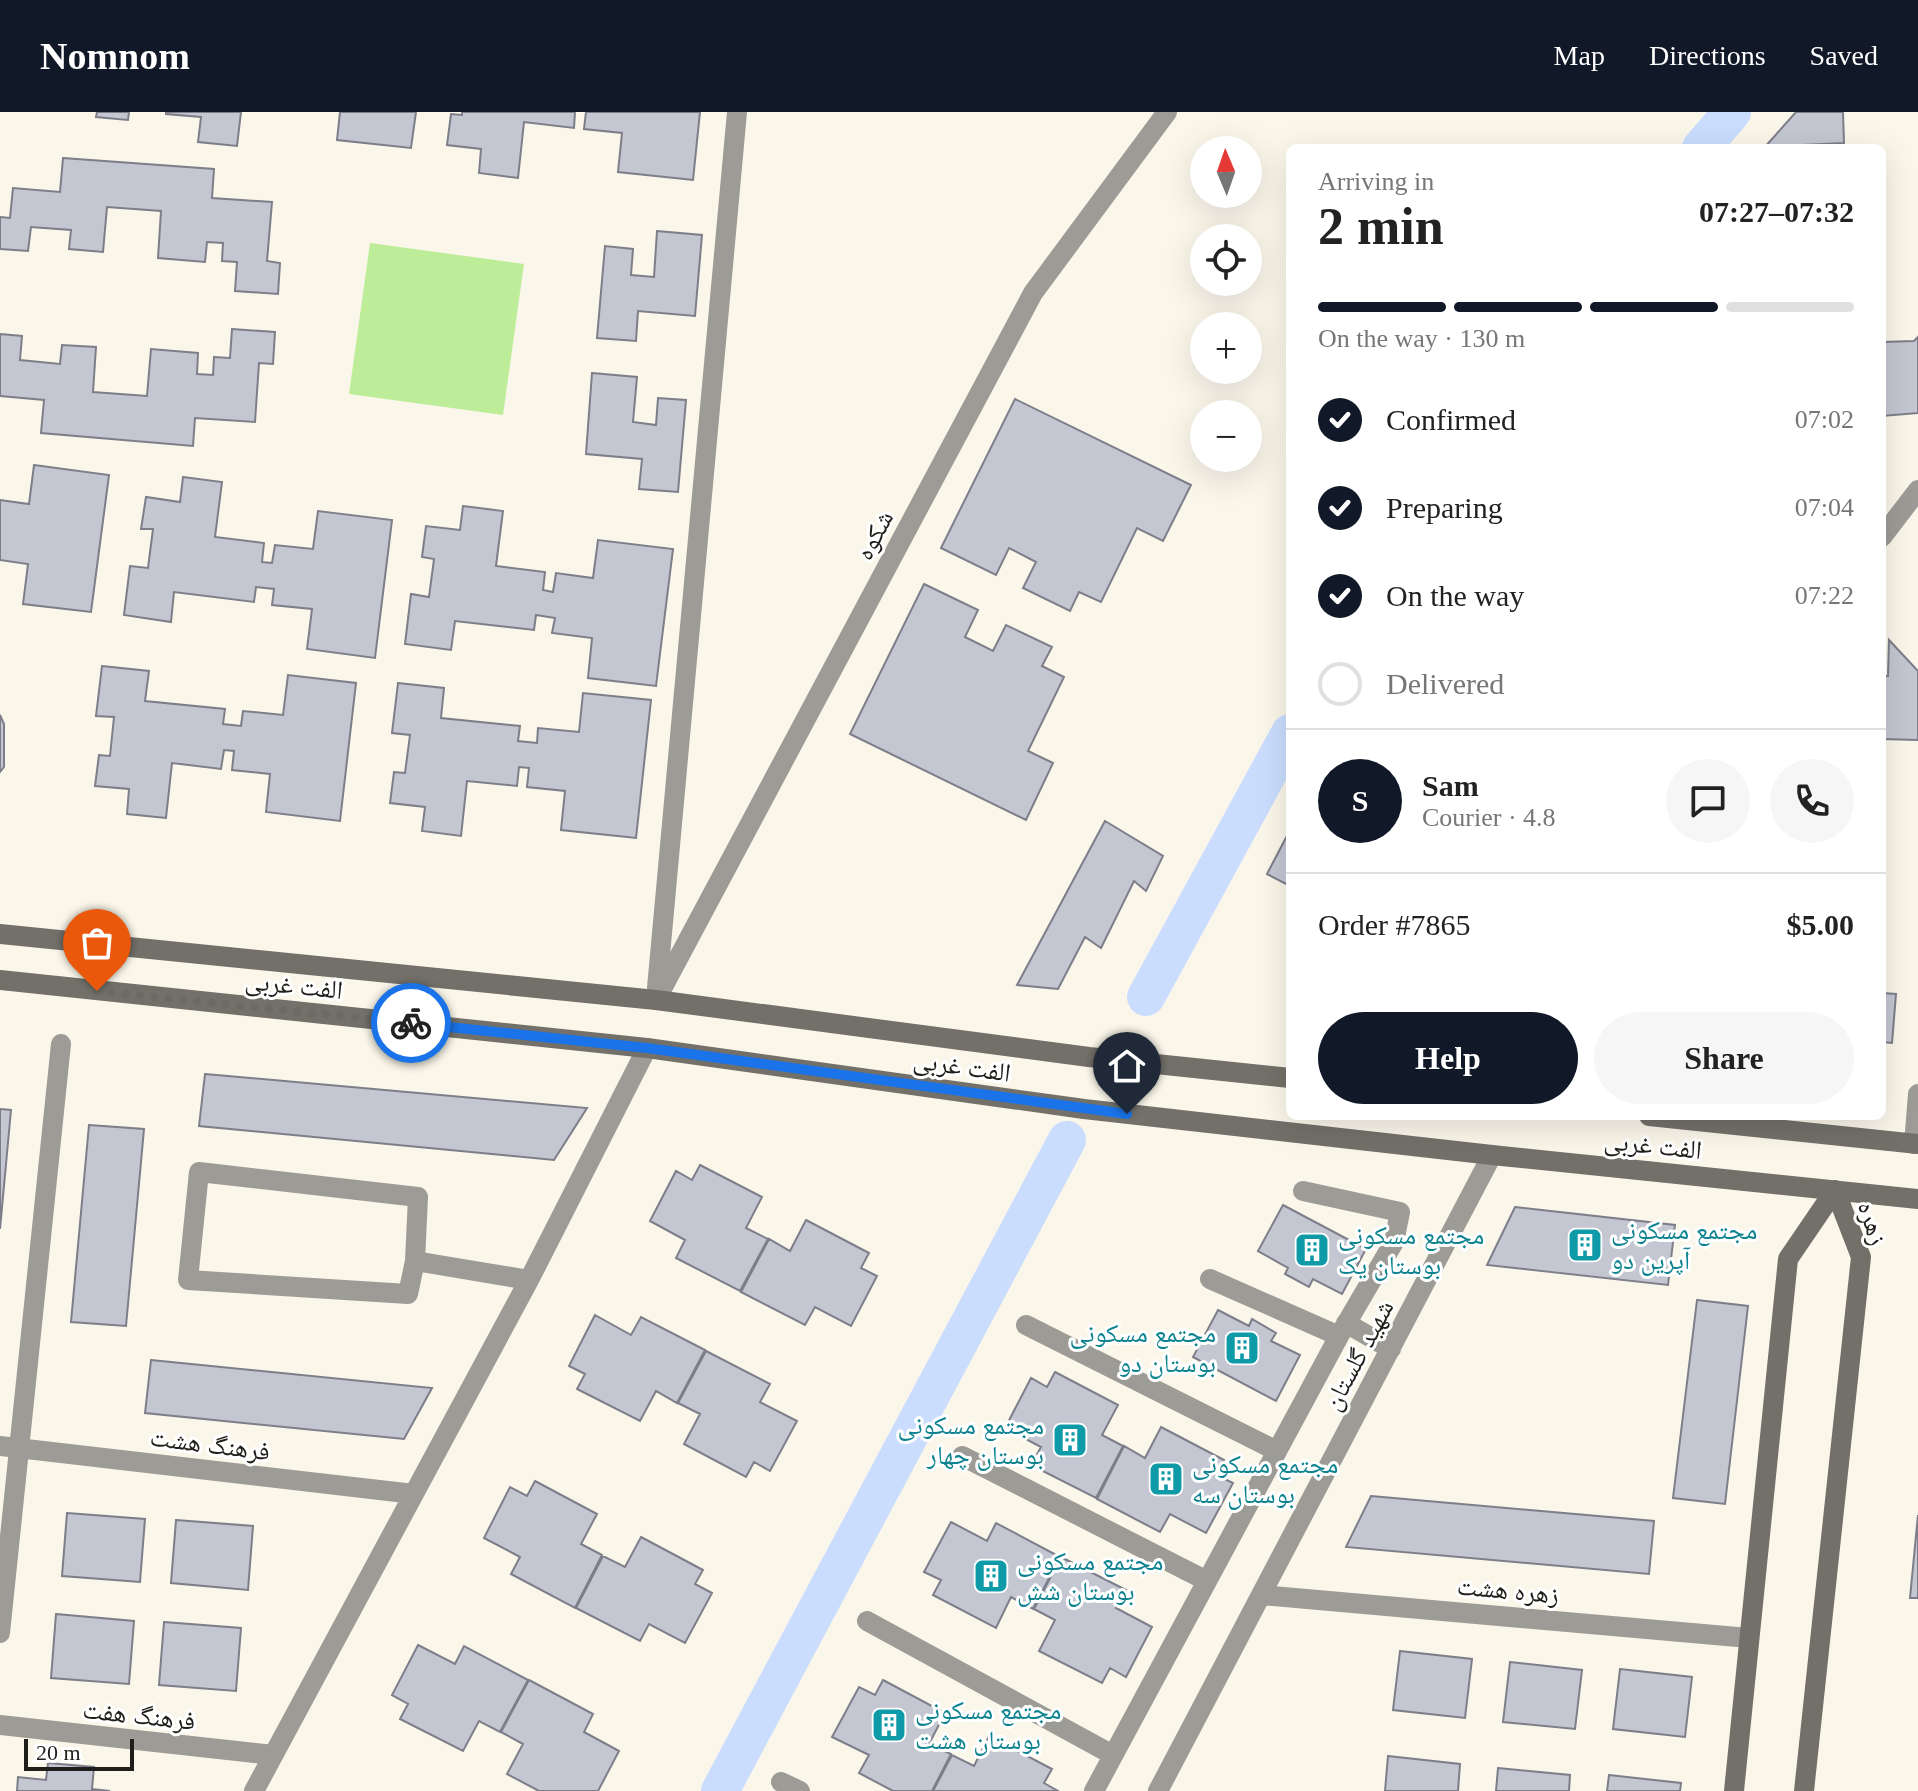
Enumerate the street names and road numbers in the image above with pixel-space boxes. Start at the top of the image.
street label: شکوه [849,506,899,565]
street label: الفت غربی [244,966,344,1006]
street label: الفت غربی [911,1045,1013,1089]
street label: الفت غربی [1603,1126,1703,1166]
street label: زهره [1852,1198,1893,1249]
street label: شهید گلستان [1317,1295,1400,1416]
street label: فرهنگ هشت [148,1423,272,1466]
street label: زهره هشت [1456,1572,1560,1609]
street label: فرهنگ هفت [81,1695,197,1736]

